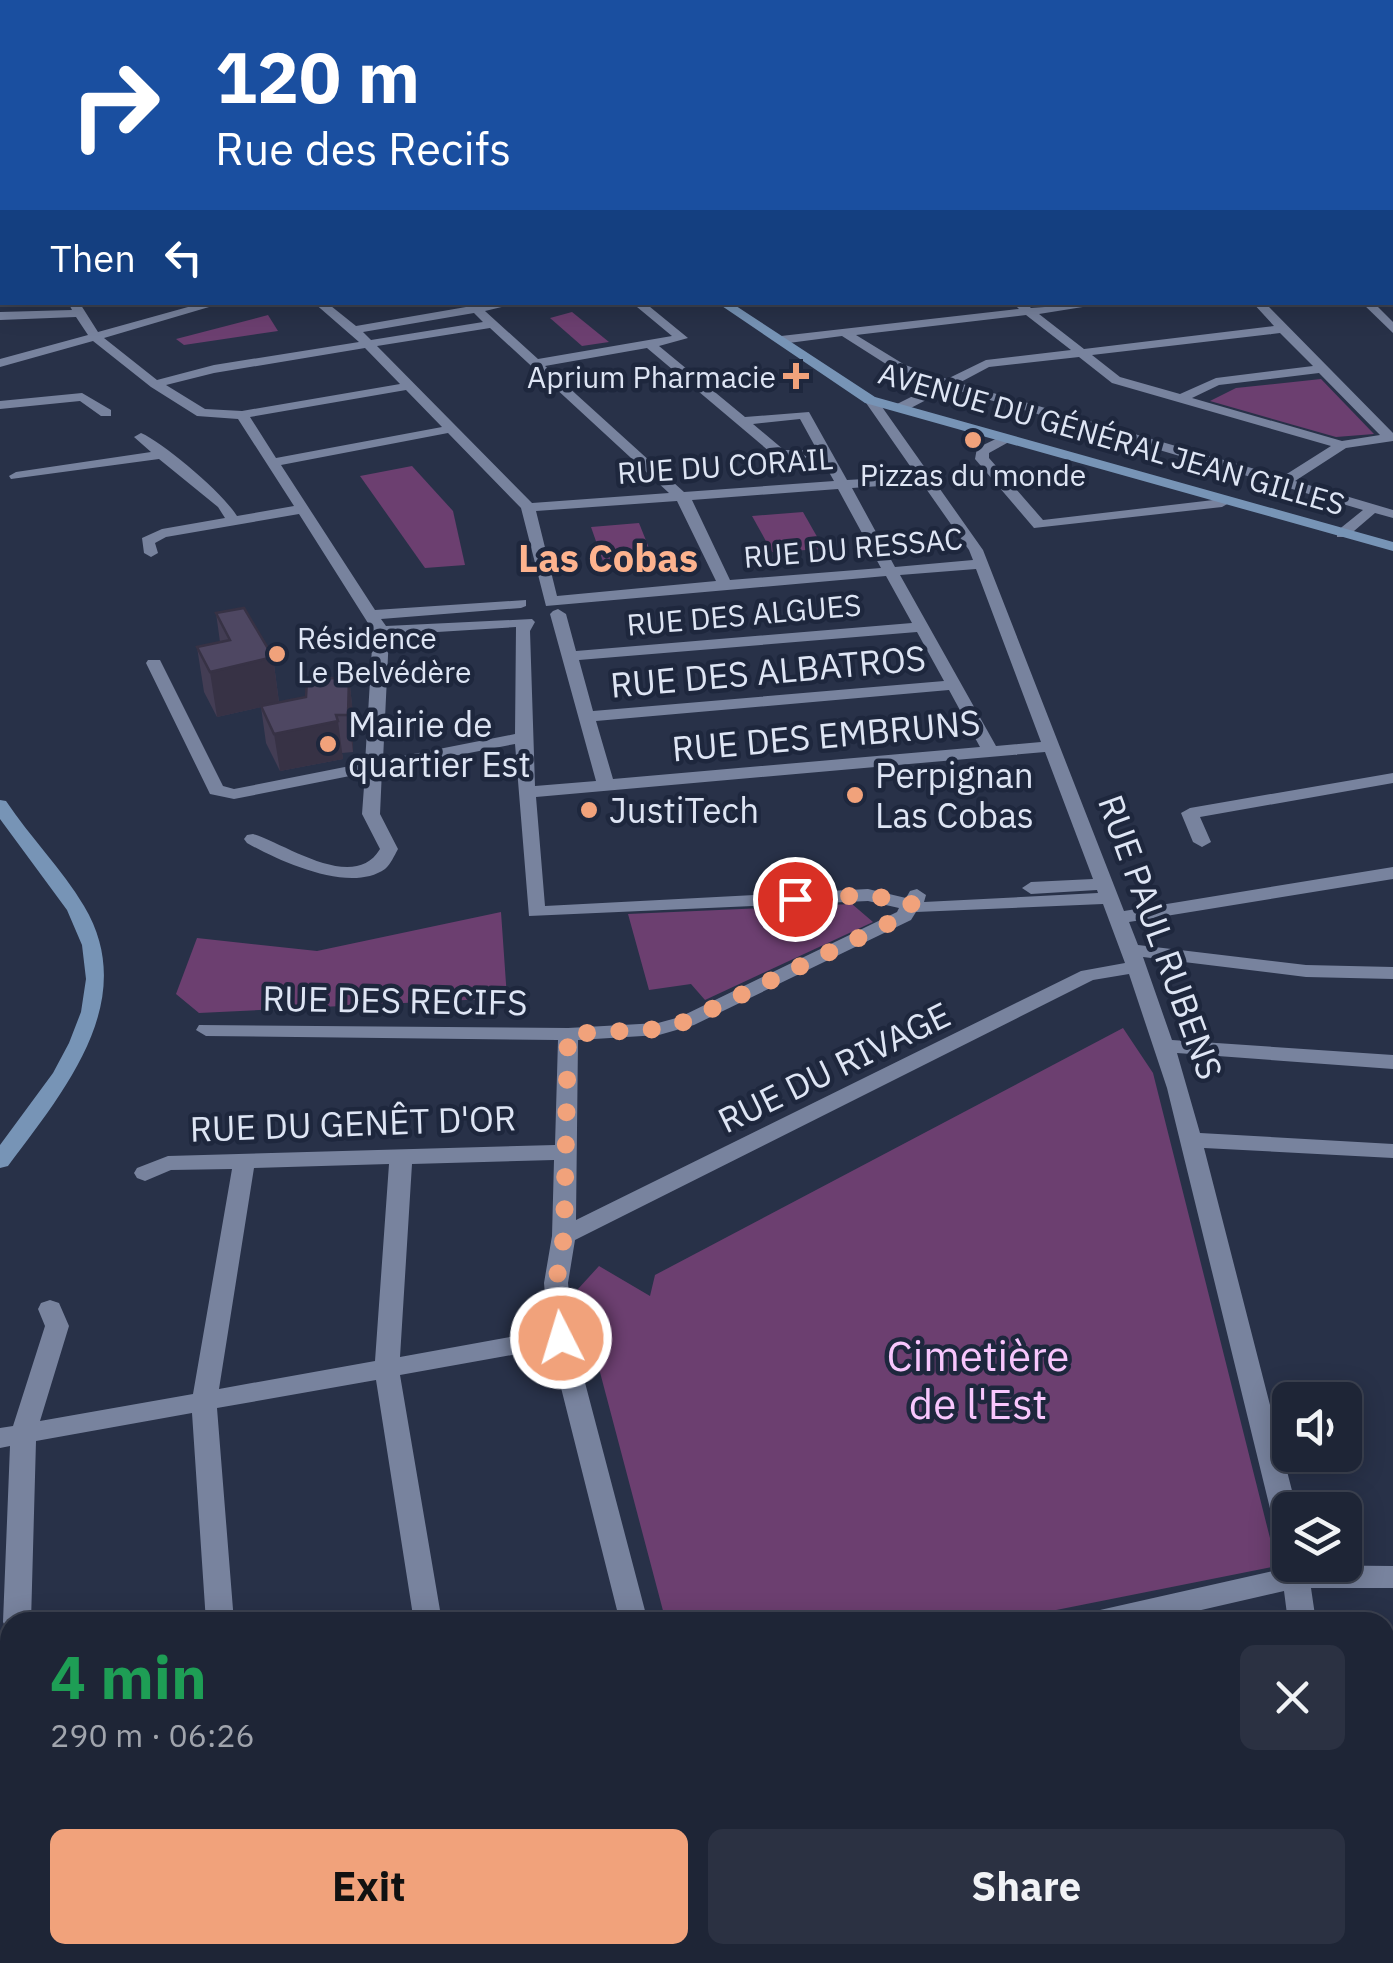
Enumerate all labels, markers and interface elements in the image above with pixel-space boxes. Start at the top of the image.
text: 120 m [215,31,420,122]
icon: right [50,40,180,170]
text: Rue des Recifs [215,119,511,177]
icon: left [156,230,211,285]
text: Then [50,233,136,282]
street label: AVENUE DU GÉNÉRAL JEAN GILLES [874,353,1350,523]
place label: Aprium Pharmacie [527,357,776,396]
marker: Aprium Pharmacie [785,365,807,387]
marker: Pizzas du monde [962,429,984,451]
street label: RUE DU CORAIL [616,438,834,492]
place label: Pizzas du monde [860,455,1086,494]
street label: RUE DU RESSAC [742,518,964,576]
district label: Las Cobas [518,533,698,582]
street label: RUE DES ALGUES [625,584,863,644]
place label: Résidence Le Belvédère [297,618,471,691]
street label: RUE DES ALBATROS [608,634,928,708]
marker: Résidence Le Belvédère [266,643,288,665]
street label: RUE DES EMBRUNS [670,699,982,771]
place label: Mairie de quartier Est [348,701,531,787]
marker: Mairie de quartier Est [317,733,339,755]
place label: Perpignan Las Cobas [875,752,1034,838]
marker: Perpignan Las Cobas [844,784,866,806]
place label: JustiTech [609,787,759,833]
street label: RUE PAUL RUBENS [1088,788,1234,1086]
marker: JustiTech [578,799,600,821]
pin [753,857,838,942]
icon: arrive [768,872,823,927]
street label: RUE DES RECIFS [262,975,528,1025]
street label: RUE DU RIVAGE [710,991,958,1143]
street label: RUE DU GENÊT D'OR [189,1094,517,1152]
position arrow [509,1286,613,1390]
park label: Cimetière de l'Est [887,1328,1069,1431]
map controls [1272,1382,1362,1582]
button: sound [1272,1382,1362,1472]
button: layers [1272,1492,1362,1582]
text: 4 min [50,1637,207,1716]
button: close [1240,1645,1345,1750]
text: 290 m · 06:26 [50,1714,255,1756]
button: Exit [50,1829,688,1944]
button: Share [708,1829,1345,1944]

